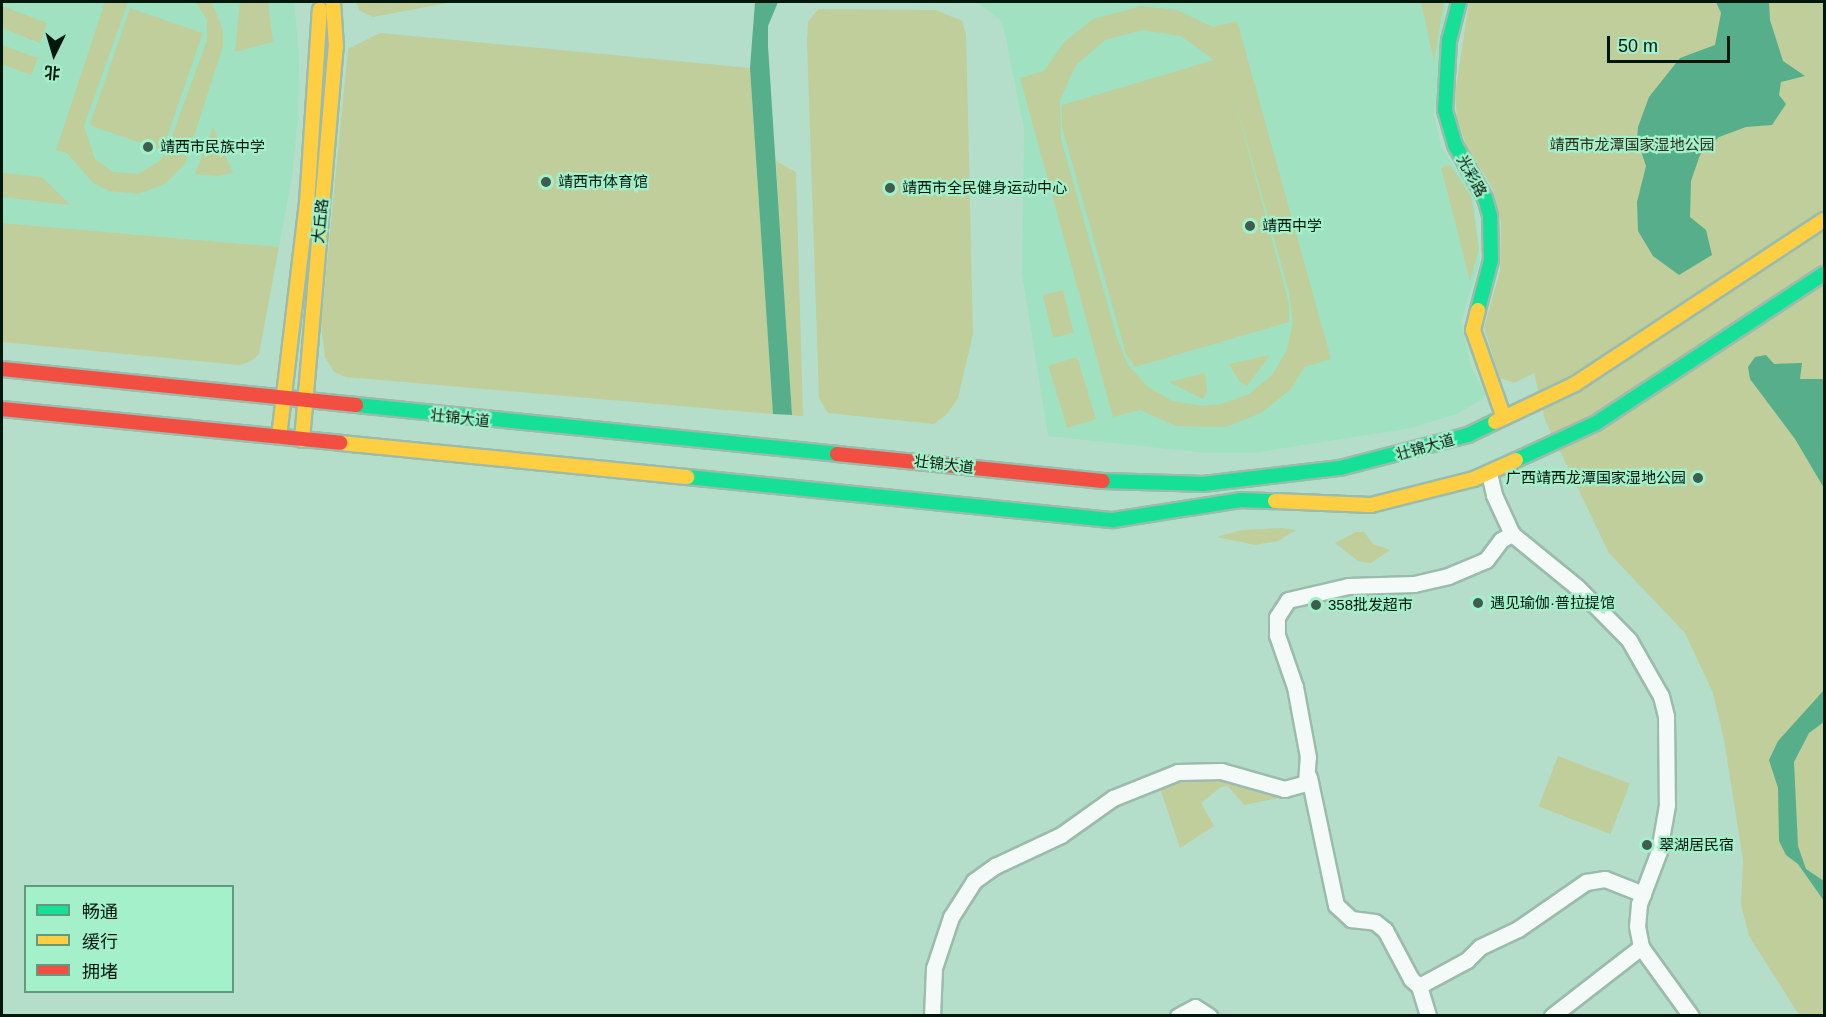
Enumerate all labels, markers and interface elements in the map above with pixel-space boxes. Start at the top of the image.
north arrow [24,24,84,84]
scale bar [1610,24,1733,62]
text: 50 m [1618,36,1658,56]
text: 北 [44,63,61,82]
park label: 靖西市龙潭国家湿地公园 [1550,136,1714,154]
place label: 靖西市民族中学 [160,138,265,156]
marker: 靖西市民族中学 [141,140,155,154]
street label: 光彩路 [1453,152,1491,200]
place label: 靖西市体育馆 [558,173,648,191]
marker: 靖西市体育馆 [539,175,553,189]
place label: 靖西市全民健身运动中心 [902,179,1067,197]
marker: 靖西市全民健身运动中心 [883,181,897,195]
street label: 大丘路 [309,198,331,244]
place label: 靖西中学 [1262,217,1322,235]
marker: 靖西中学 [1243,219,1257,233]
street label: 壮锦大道 [429,406,491,430]
street label: 壮锦大道 [1394,430,1456,464]
street label: 壮锦大道 [913,451,975,477]
place label: 广西靖西龙潭国家湿地公园 [1506,469,1686,487]
marker: 广西靖西龙潭国家湿地公园 [1691,471,1705,485]
place label: 遇见瑜伽·普拉提馆 [1490,594,1615,612]
place label: 358批发超市 [1328,596,1413,614]
marker: 遇见瑜伽·普拉提馆 [1471,596,1485,610]
marker: 358批发超市 [1309,598,1323,612]
place label: 翠湖居民宿 [1659,836,1734,854]
marker: 翠湖居民宿 [1640,838,1654,852]
legend [24,885,234,993]
text: 畅通 [82,902,118,922]
text: 缓行 [82,932,118,952]
text: 拥堵 [82,962,118,982]

